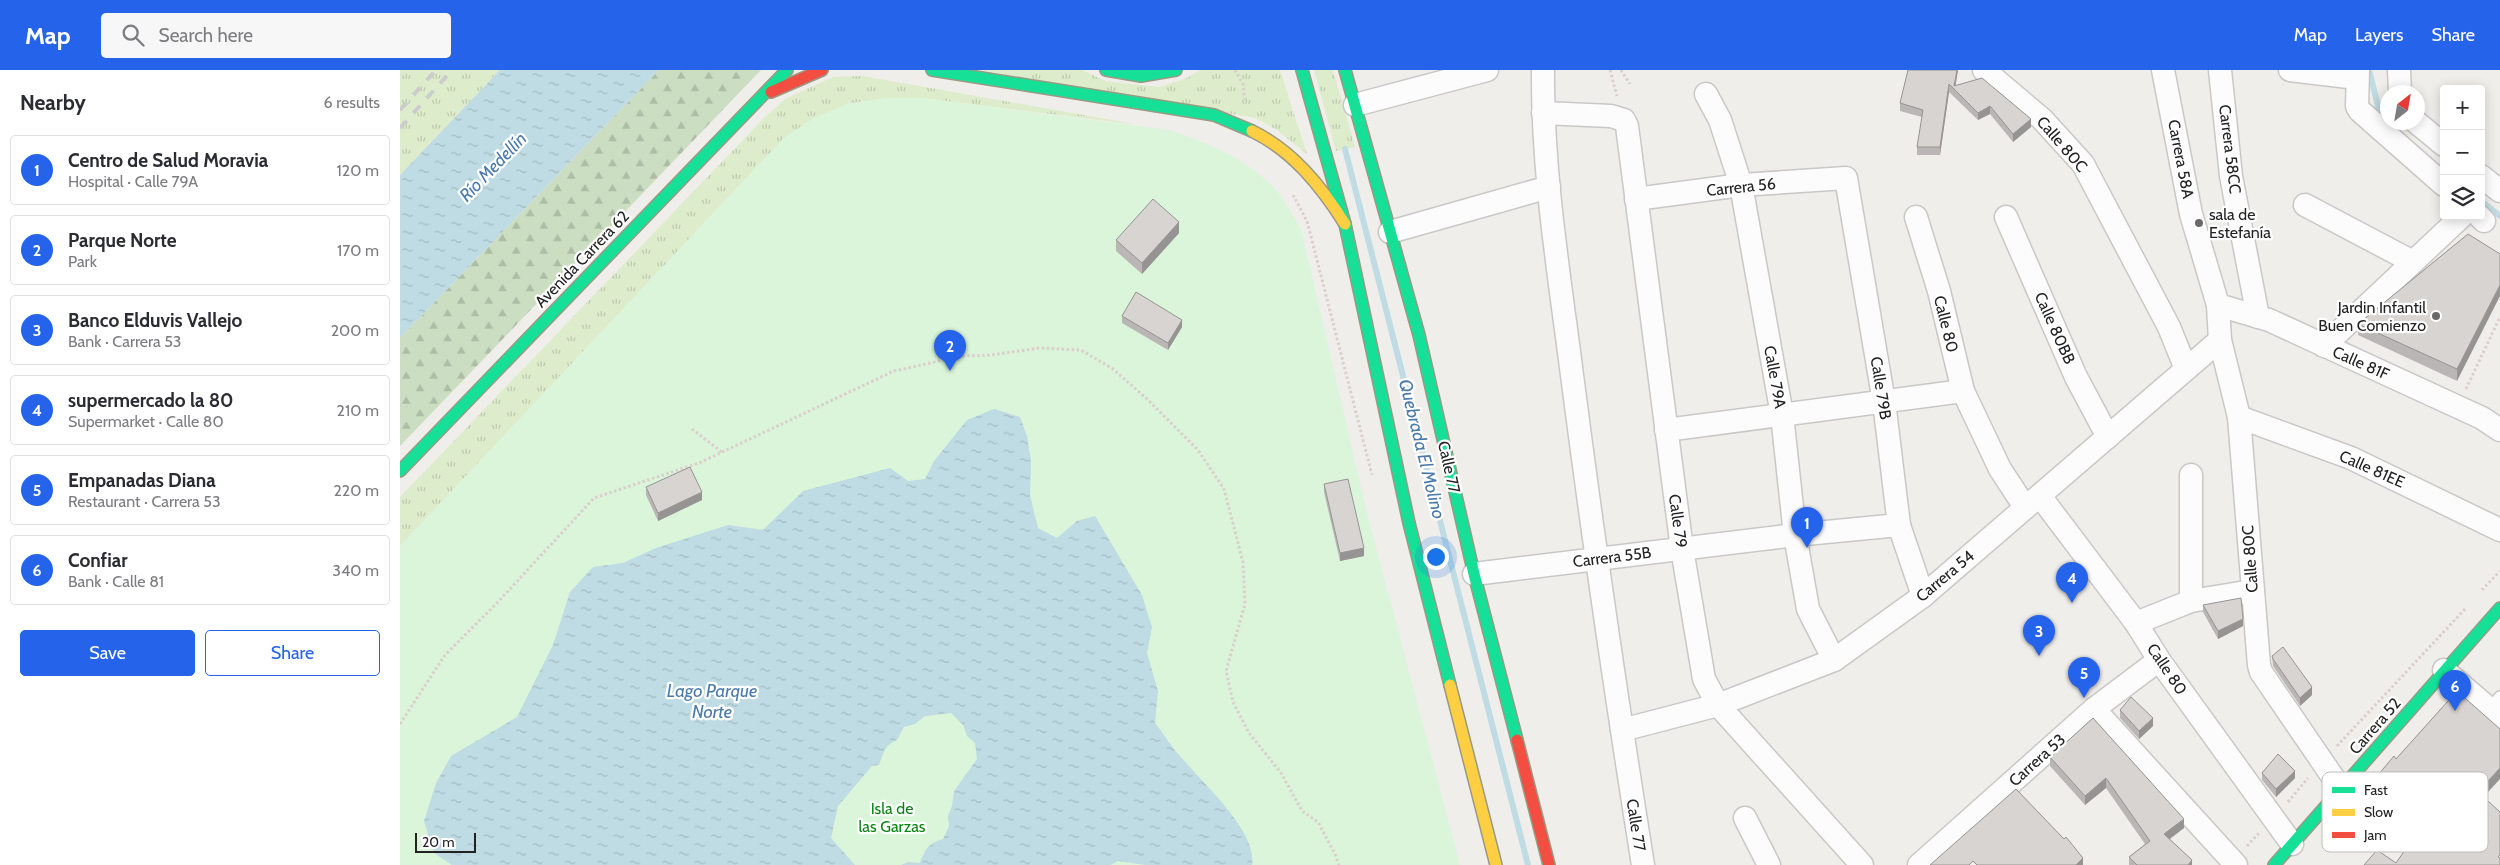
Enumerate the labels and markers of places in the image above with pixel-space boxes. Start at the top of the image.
place label: sala de Estefanía [2209,205,2271,242]
marker: sala de Estefanía [2193,217,2205,229]
place label: Jardin Infantil Buen Comienzo [2318,298,2426,335]
marker: Jardin Infantil Buen Comienzo [2430,310,2442,322]
pin: 2 [934,330,966,371]
pin: 1 [1791,507,1823,548]
pin: 4 [2056,562,2088,603]
pin: 3 [2023,615,2055,656]
pin: 5 [2068,657,2100,698]
pin: 6 [2439,670,2471,711]

